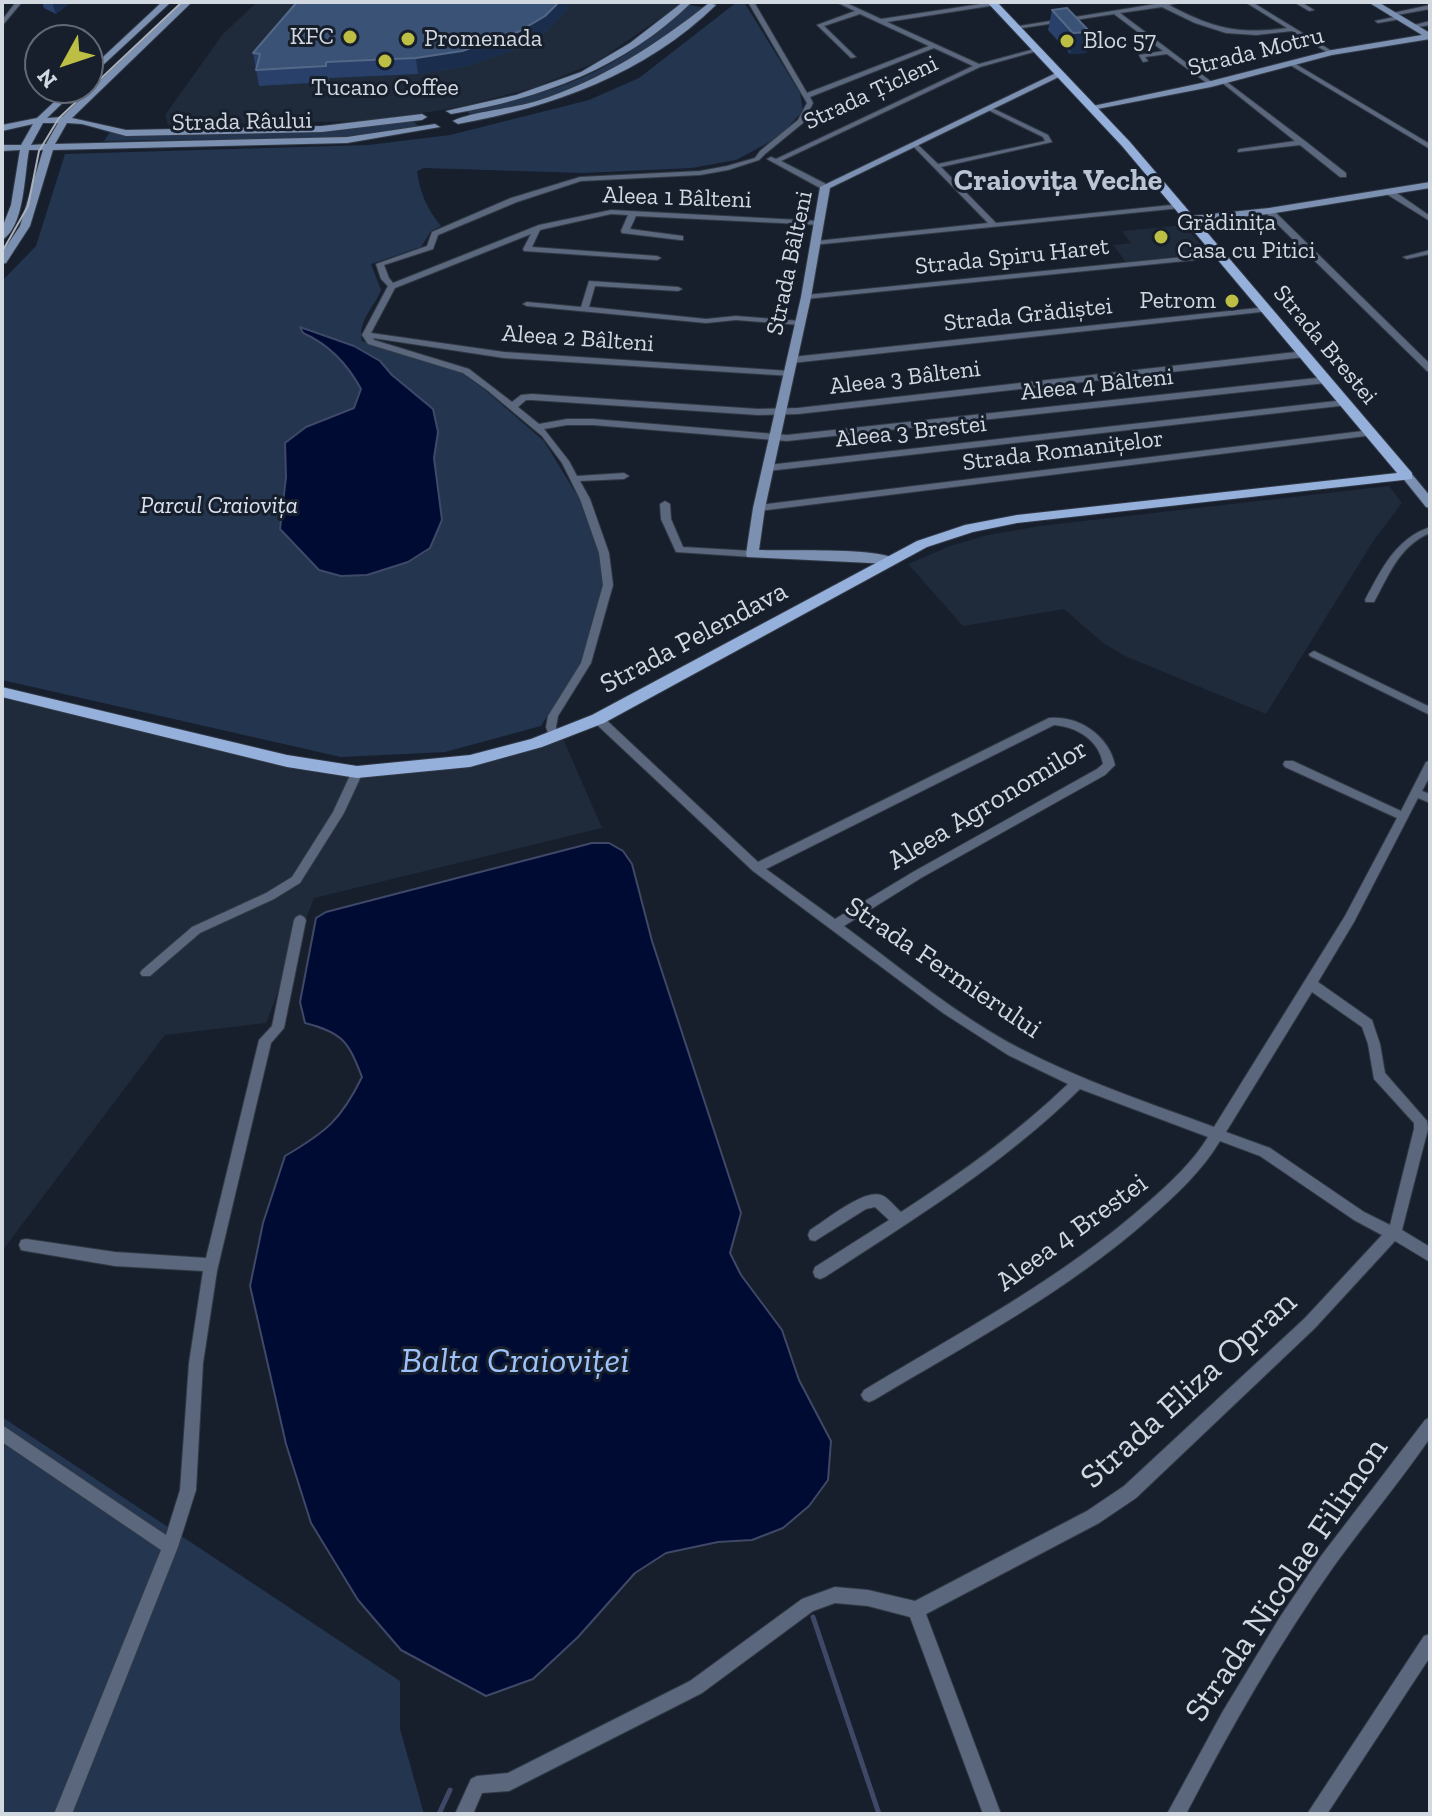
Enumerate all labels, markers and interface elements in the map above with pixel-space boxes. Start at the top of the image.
street label: Strada Motru [1185,21,1327,83]
place label: KFC [290,23,334,51]
north arrow [24,24,104,104]
place label: Promenada [424,25,542,53]
place label: Bloc 57 [1083,27,1156,55]
marker: KFC [341,28,359,46]
marker: Promenada [399,30,417,48]
marker: Bloc 57 [1058,32,1076,50]
street label: Strada Țicleni [799,49,943,137]
marker: Tucano Coffee [376,52,394,70]
text: N [31,63,62,94]
place label: Tucano Coffee [311,74,459,102]
street label: Strada Râului [172,106,312,138]
district label: Craiovița Veche [954,163,1162,199]
street label: Aleea 1 Bâlteni [602,181,752,215]
street label: Strada Bâlteni [761,188,819,338]
place label: Grădinița Casa cu Pitici [1177,209,1316,265]
marker: Grădinița Casa cu Pitici [1152,228,1170,246]
street label: Strada Spiru Haret [914,232,1110,282]
street label: Strada Brestei [1267,279,1383,411]
place label: Petrom [1139,287,1216,315]
street label: Strada Grădiștei [942,292,1114,338]
marker: Petrom [1223,292,1241,310]
street label: Aleea 2 Bâlteni [501,319,655,359]
street label: Aleea 3 Bâlteni [828,354,982,402]
street label: Aleea 4 Bâlteni [1019,363,1175,407]
street label: Aleea 3 Brestei [834,410,988,454]
street label: Strada Romanițelor [961,424,1165,478]
park label: Parcul Craiovița [140,492,298,520]
street label: Strada Pelendava [595,575,793,701]
street label: Aleea Agronomilor [882,732,1094,878]
street label: Strada Fermierului [838,890,1048,1046]
street label: Aleea 4 Brestei [990,1167,1154,1299]
street label: Strada Eliza Opran [1073,1282,1305,1498]
water label: Balta Craioviței [401,1340,629,1384]
street label: Strada Nicolae Filimon [1177,1430,1397,1730]

